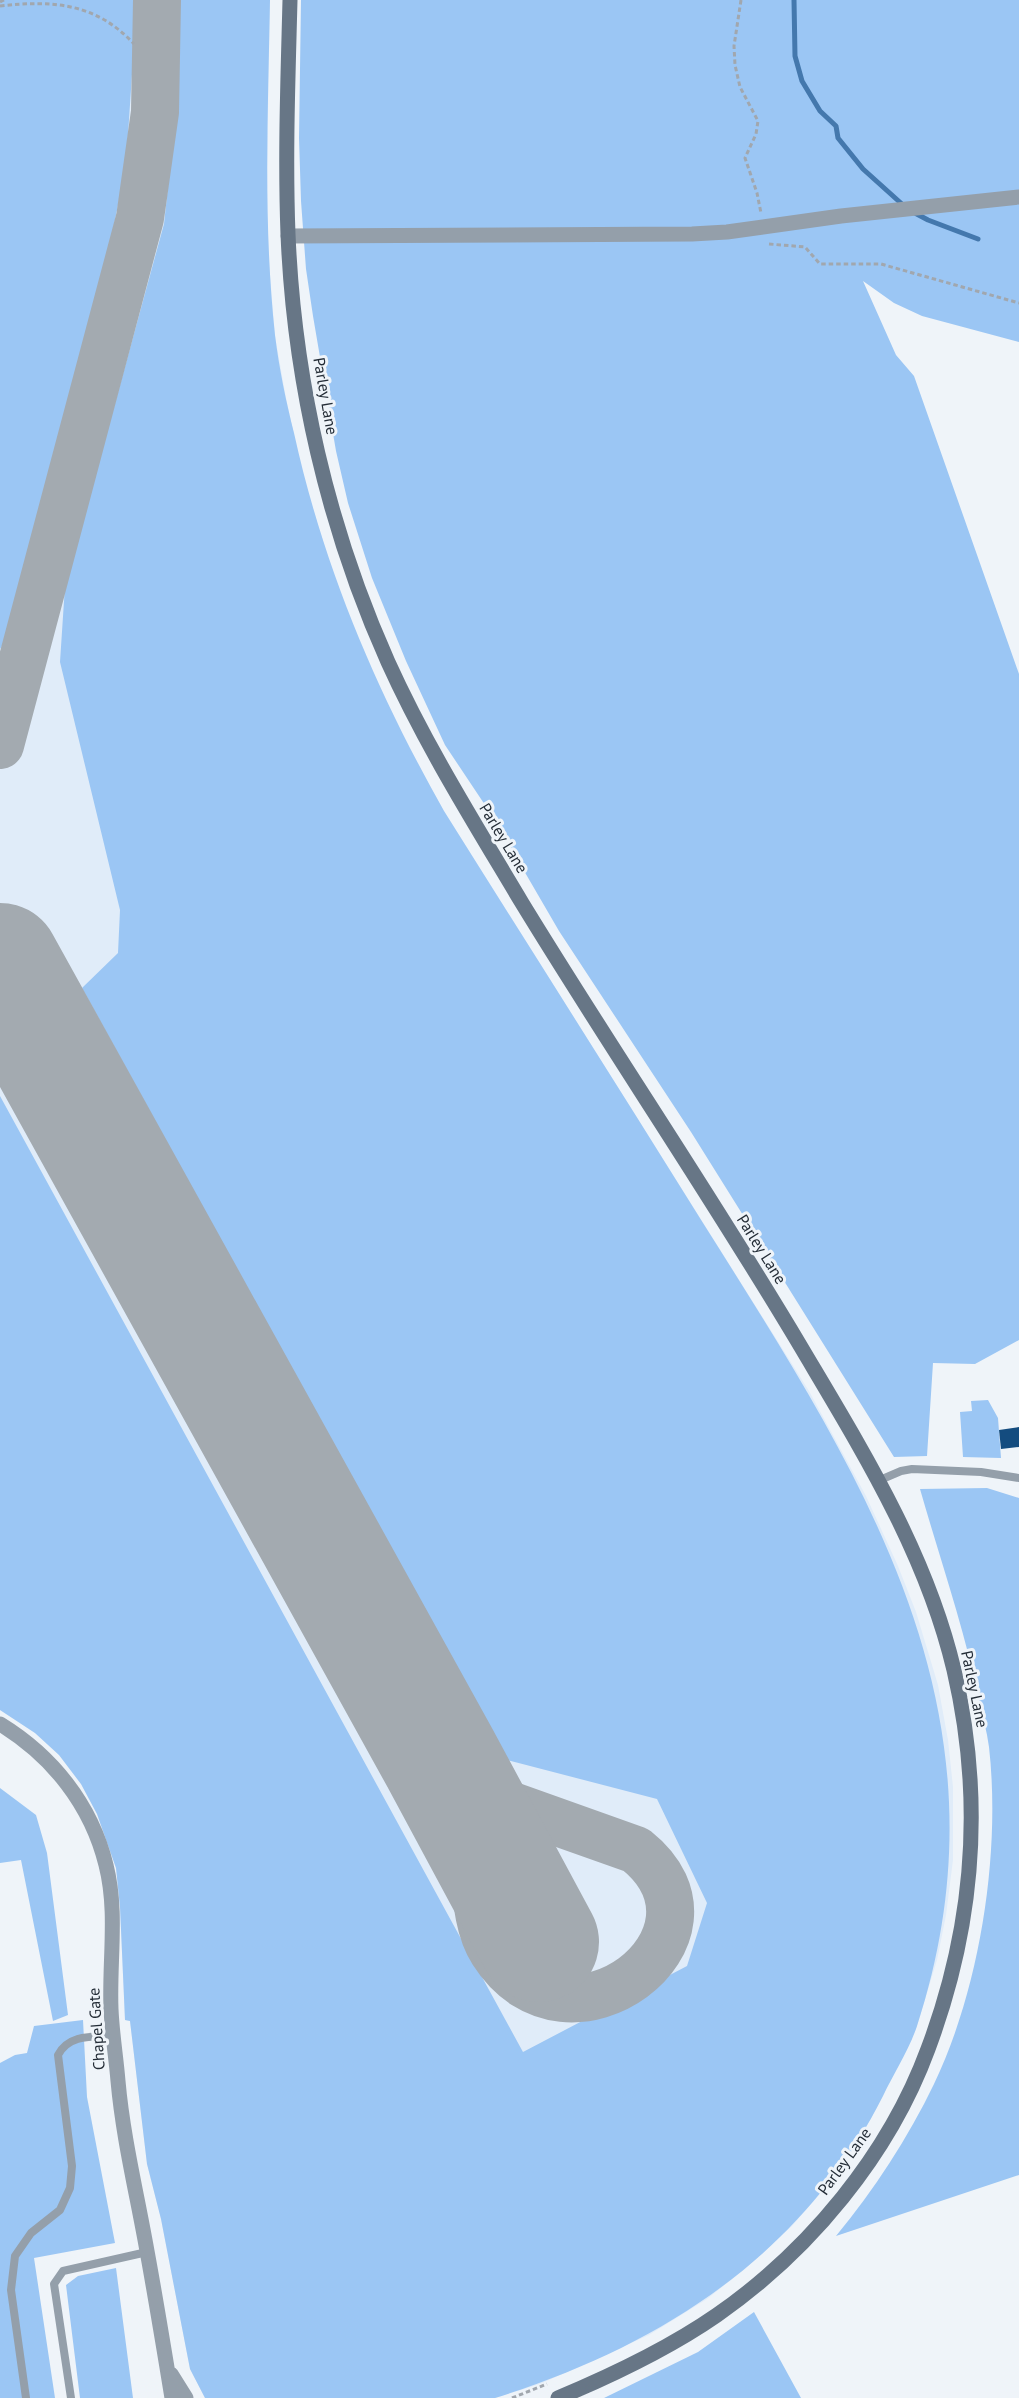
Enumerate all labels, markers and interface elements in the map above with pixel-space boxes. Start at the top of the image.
street label: Parley Lane [309,356,343,436]
street label: Parley Lane [475,799,533,877]
street label: Parley Lane [733,1211,791,1287]
street label: Parley Lane [957,1649,993,1729]
street label: Chapel Gate [83,1987,109,2071]
street label: Parley Lane [813,2124,875,2198]

